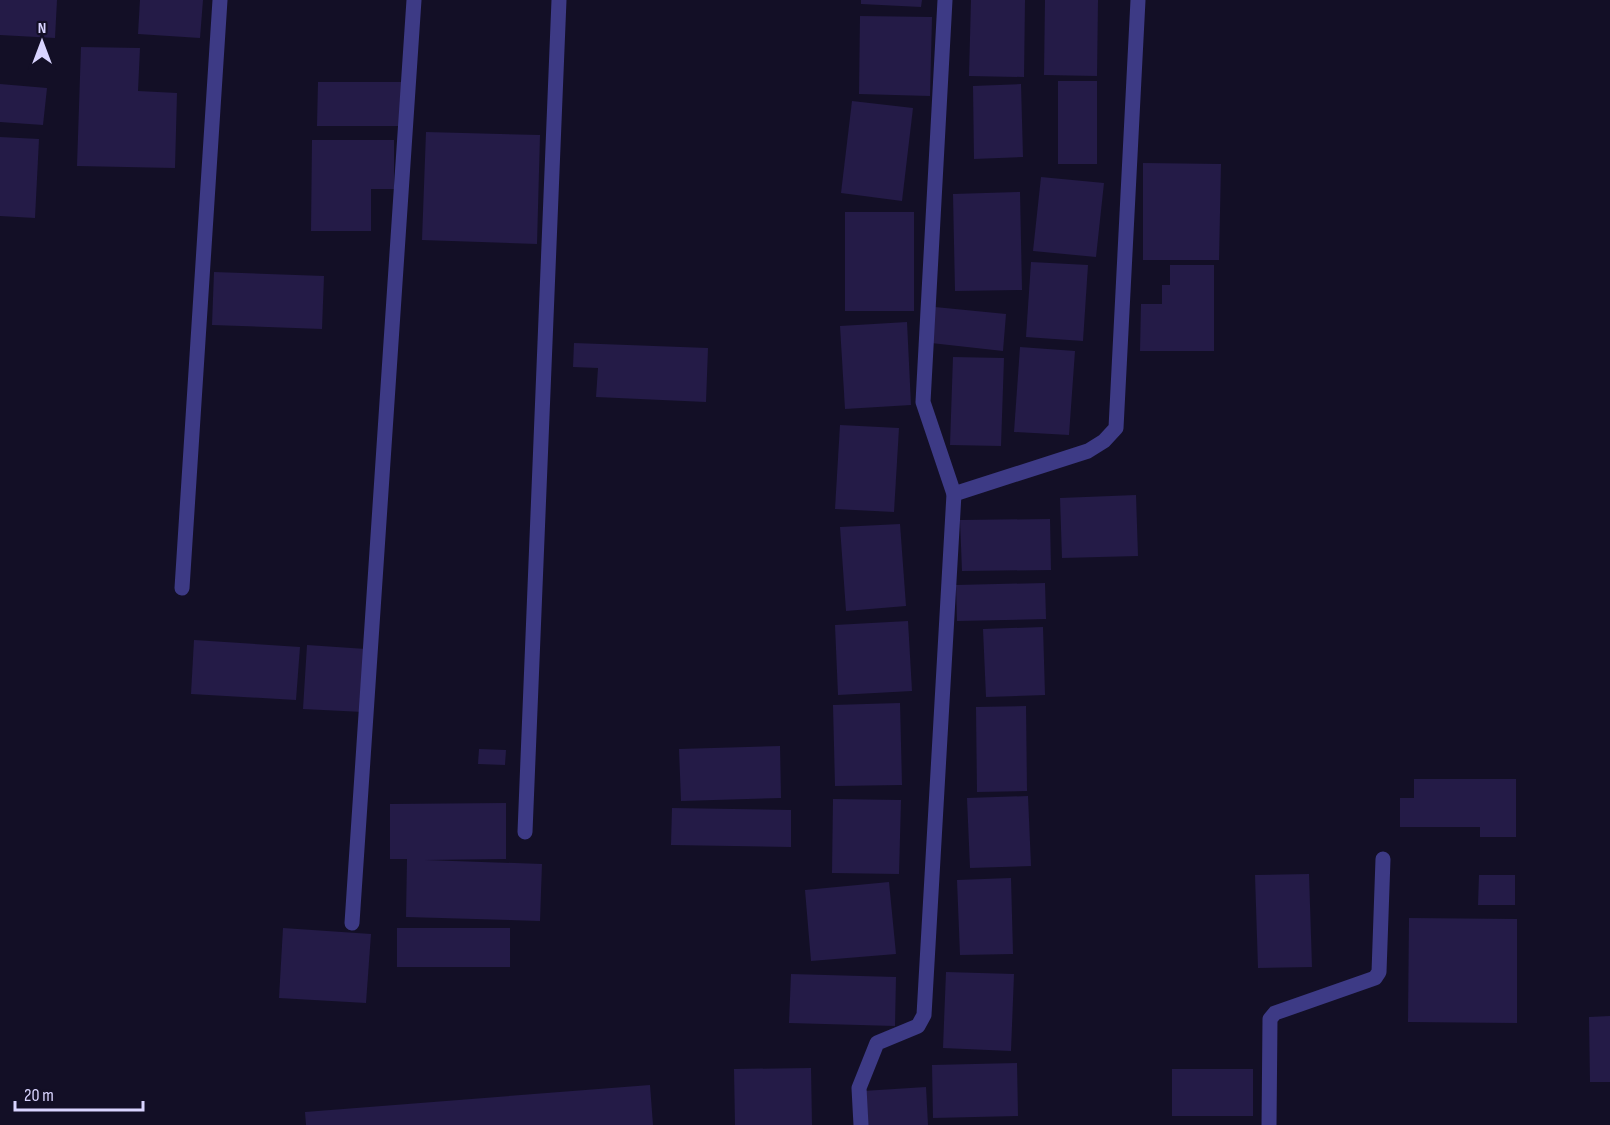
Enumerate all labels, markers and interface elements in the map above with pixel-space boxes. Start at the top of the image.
north arrow [12,12,72,72]
text: N [38,19,46,38]
scale bar [15,1074,142,1112]
text: 20 m [24,1085,54,1106]

